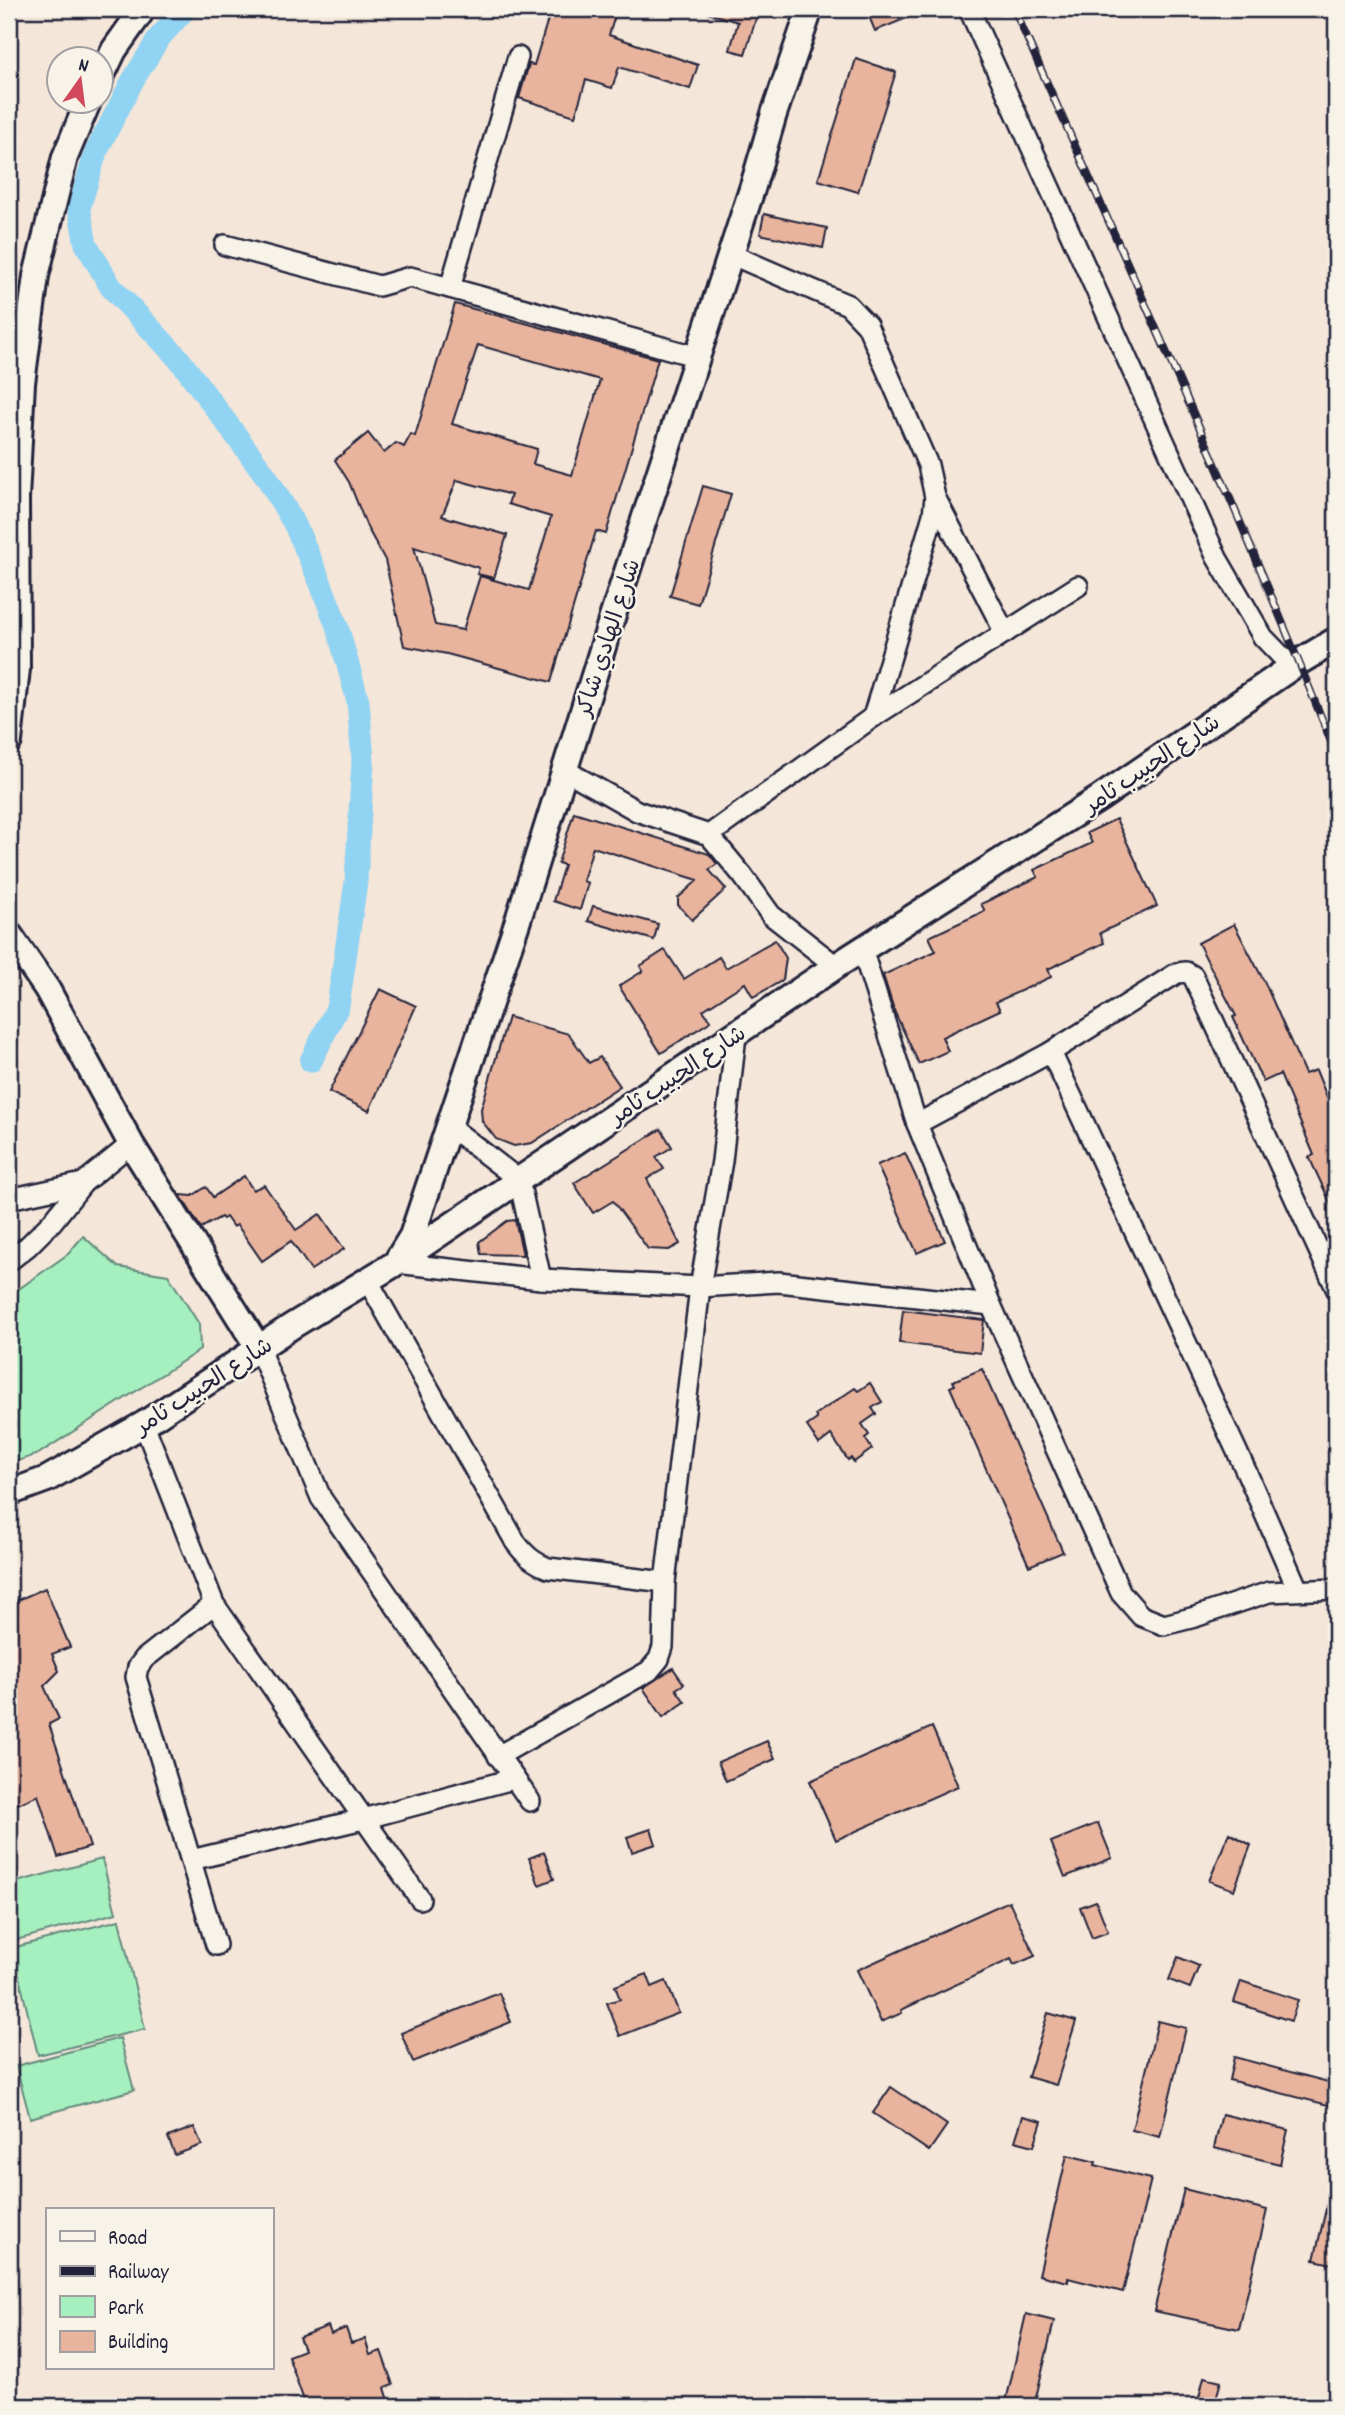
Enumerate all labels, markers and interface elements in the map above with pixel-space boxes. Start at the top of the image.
north arrow [46,46,116,116]
text: N [75,53,91,81]
street label: شارع الهادي شاكر [569,555,651,723]
street label: شارع الحبيب ثامر [1076,708,1228,825]
street label: شارع الحبيب ثامر [602,1019,754,1136]
street label: شارع الحبيب ثامر [128,1331,280,1446]
legend [46,2208,273,2370]
text: Road [108,2225,147,2255]
text: Railway [108,2259,169,2289]
text: Park [108,2295,144,2325]
text: Building [108,2329,168,2359]

